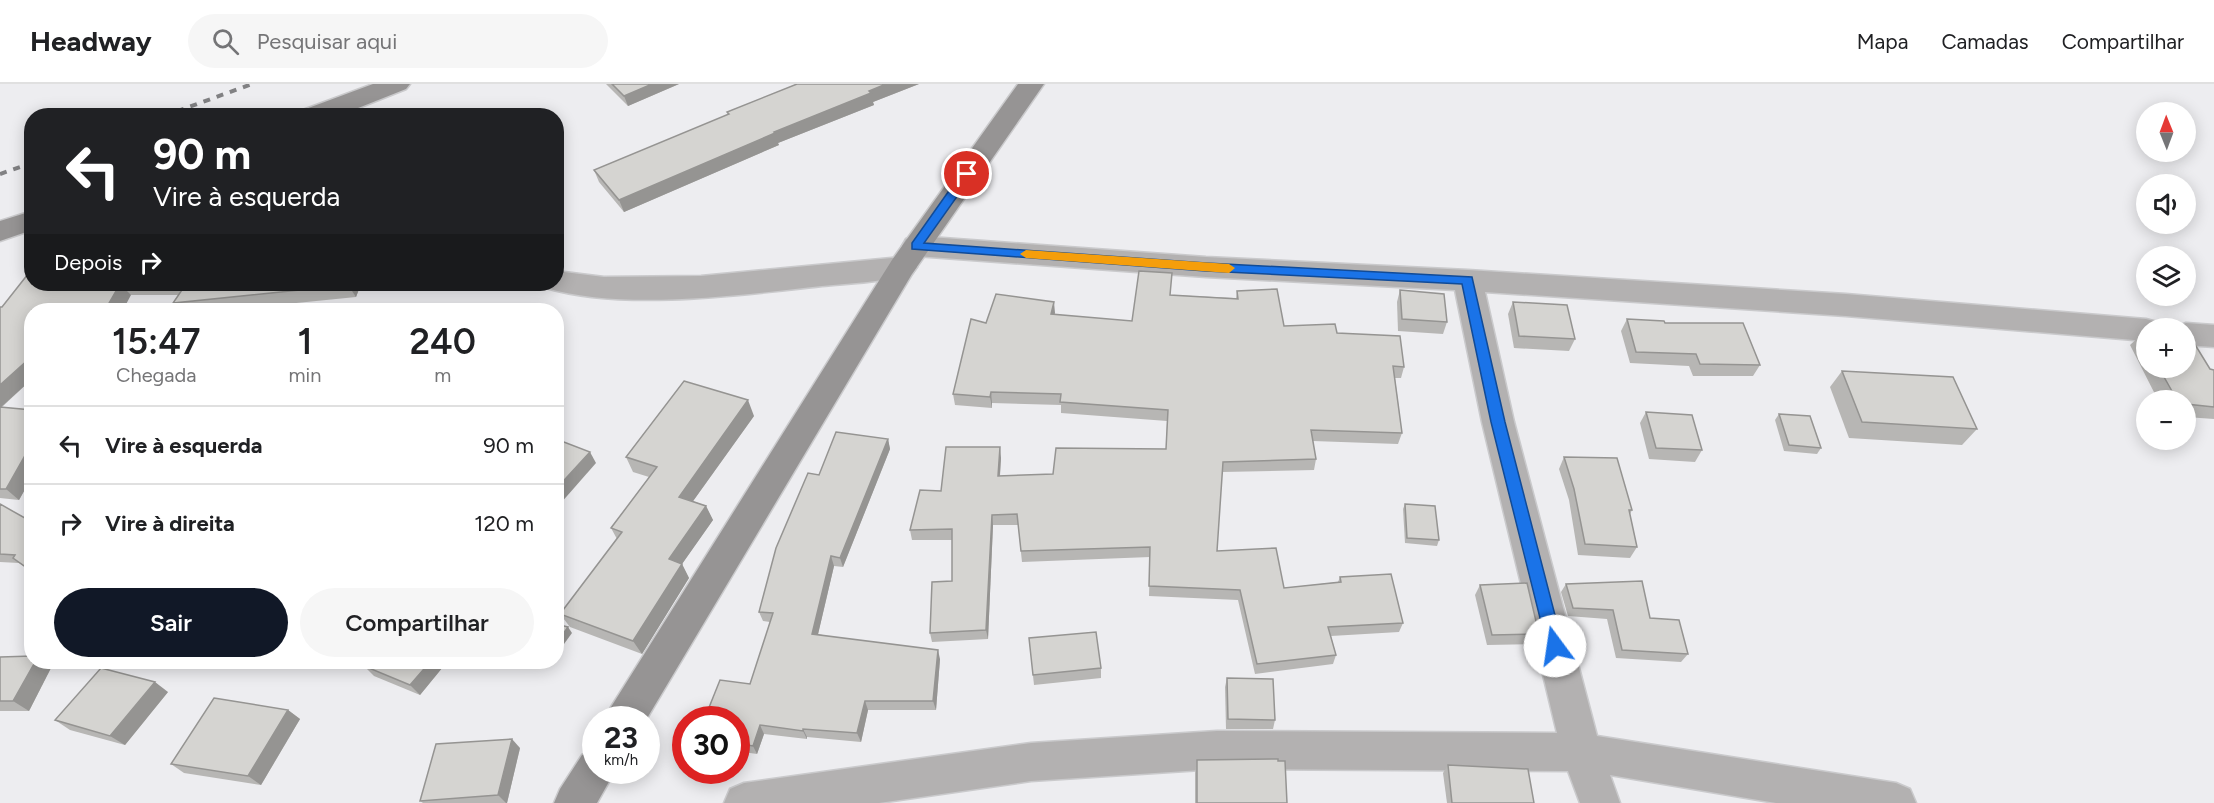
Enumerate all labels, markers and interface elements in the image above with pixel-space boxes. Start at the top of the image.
search box [188,14,608,68]
text: Headway [30,24,152,58]
icon: search [209,25,242,58]
text: Pesquisar aqui [257,28,397,55]
text: Mapa [1857,29,1908,54]
text: Camadas [1941,29,2029,54]
text: Compartilhar [2062,29,2184,54]
north arrow [2136,102,2196,162]
map controls [2136,102,2196,450]
text: 90 m [153,129,251,180]
icon: left [54,132,132,210]
pin [941,148,992,199]
icon: arrive [950,157,983,190]
button: sound [2136,174,2196,234]
text: Vire à esquerda [153,180,340,213]
icon: right [134,246,167,279]
button: layers [2136,246,2196,306]
text: Depois [54,249,122,276]
button: + [2136,318,2196,378]
text: 15:47 [112,320,200,363]
text: 1 [297,320,313,363]
text: 240 [410,320,476,363]
text: Chegada [116,363,196,387]
text: min [289,363,321,387]
text: m [434,363,451,387]
button: − [2136,390,2196,450]
icon: left [54,429,87,462]
text: Vire à esquerda [105,432,263,459]
text: 90 m [483,432,534,459]
icon: right [54,507,87,540]
text: Vire à direita [105,510,235,537]
text: 120 m [474,510,534,537]
button: Sair [54,588,288,657]
button: Compartilhar [300,588,534,657]
position arrow [1523,614,1587,678]
speed limit sign: 30 [672,706,750,784]
text: 23 [604,719,638,756]
text: km/h [604,751,638,769]

